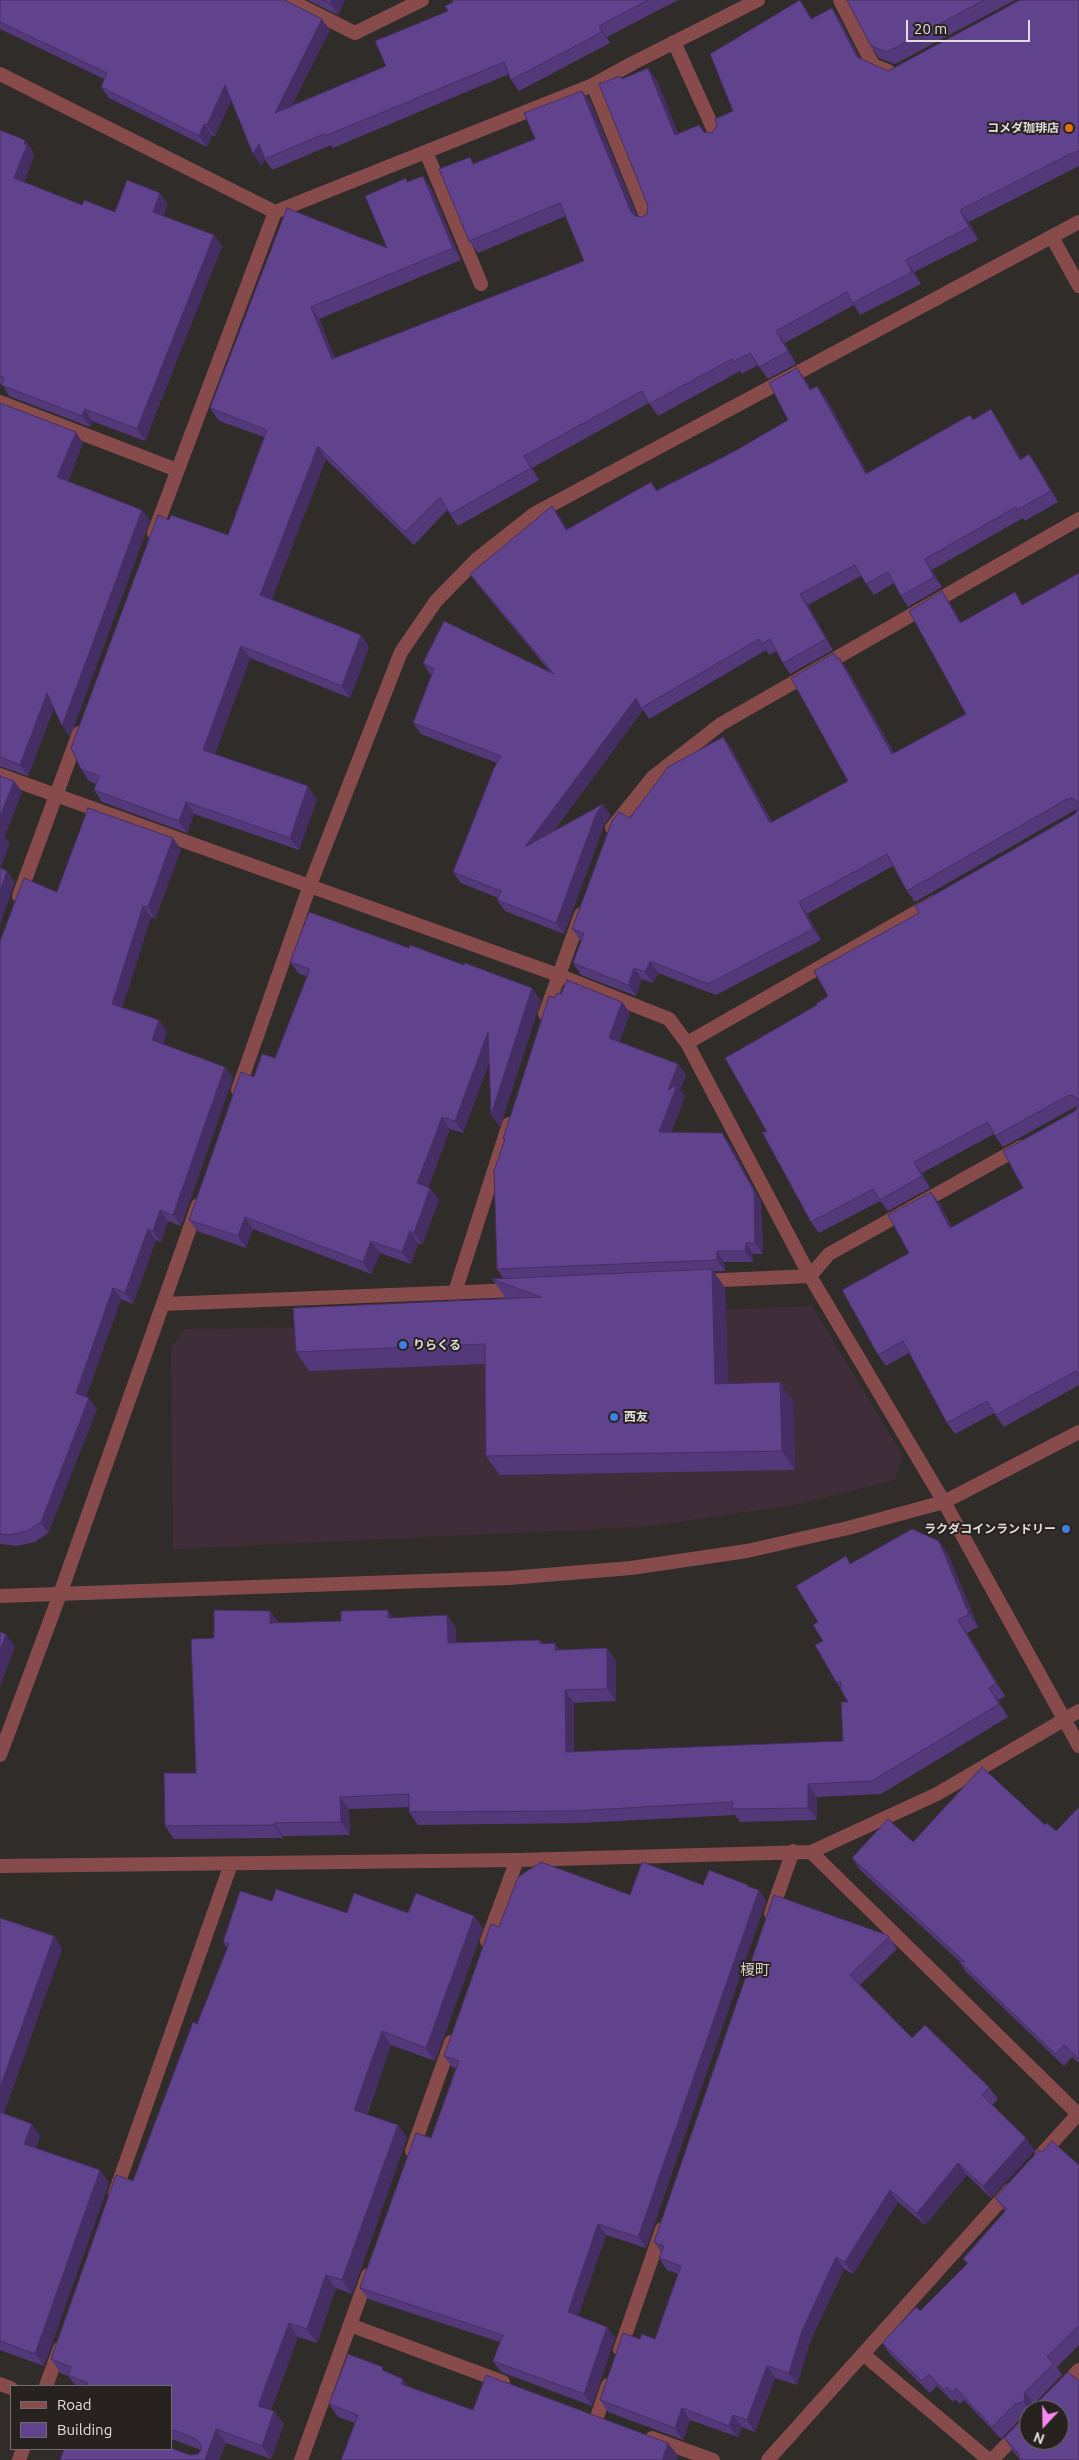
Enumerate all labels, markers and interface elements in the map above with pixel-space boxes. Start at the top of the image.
scale bar [909,10,1033,42]
text: 20 m [914,20,947,37]
place label: コメダ珈琲店 [987,121,1059,135]
marker: コメダ珈琲店 [1063,122,1075,134]
place label: りらくる [413,1338,461,1352]
marker: りらくる [397,1339,409,1351]
place label: 西友 [624,1410,648,1424]
marker: 西友 [608,1411,620,1423]
place label: ラクダコインランドリー [924,1522,1056,1536]
marker: ラクダコインランドリー [1060,1523,1072,1535]
district label: 榎町 [740,1961,770,1979]
legend [10,2385,172,2450]
text: Road [57,2396,92,2413]
north arrow [1019,2400,1069,2450]
text: Building [57,2421,112,2438]
text: N [1031,2429,1047,2447]

